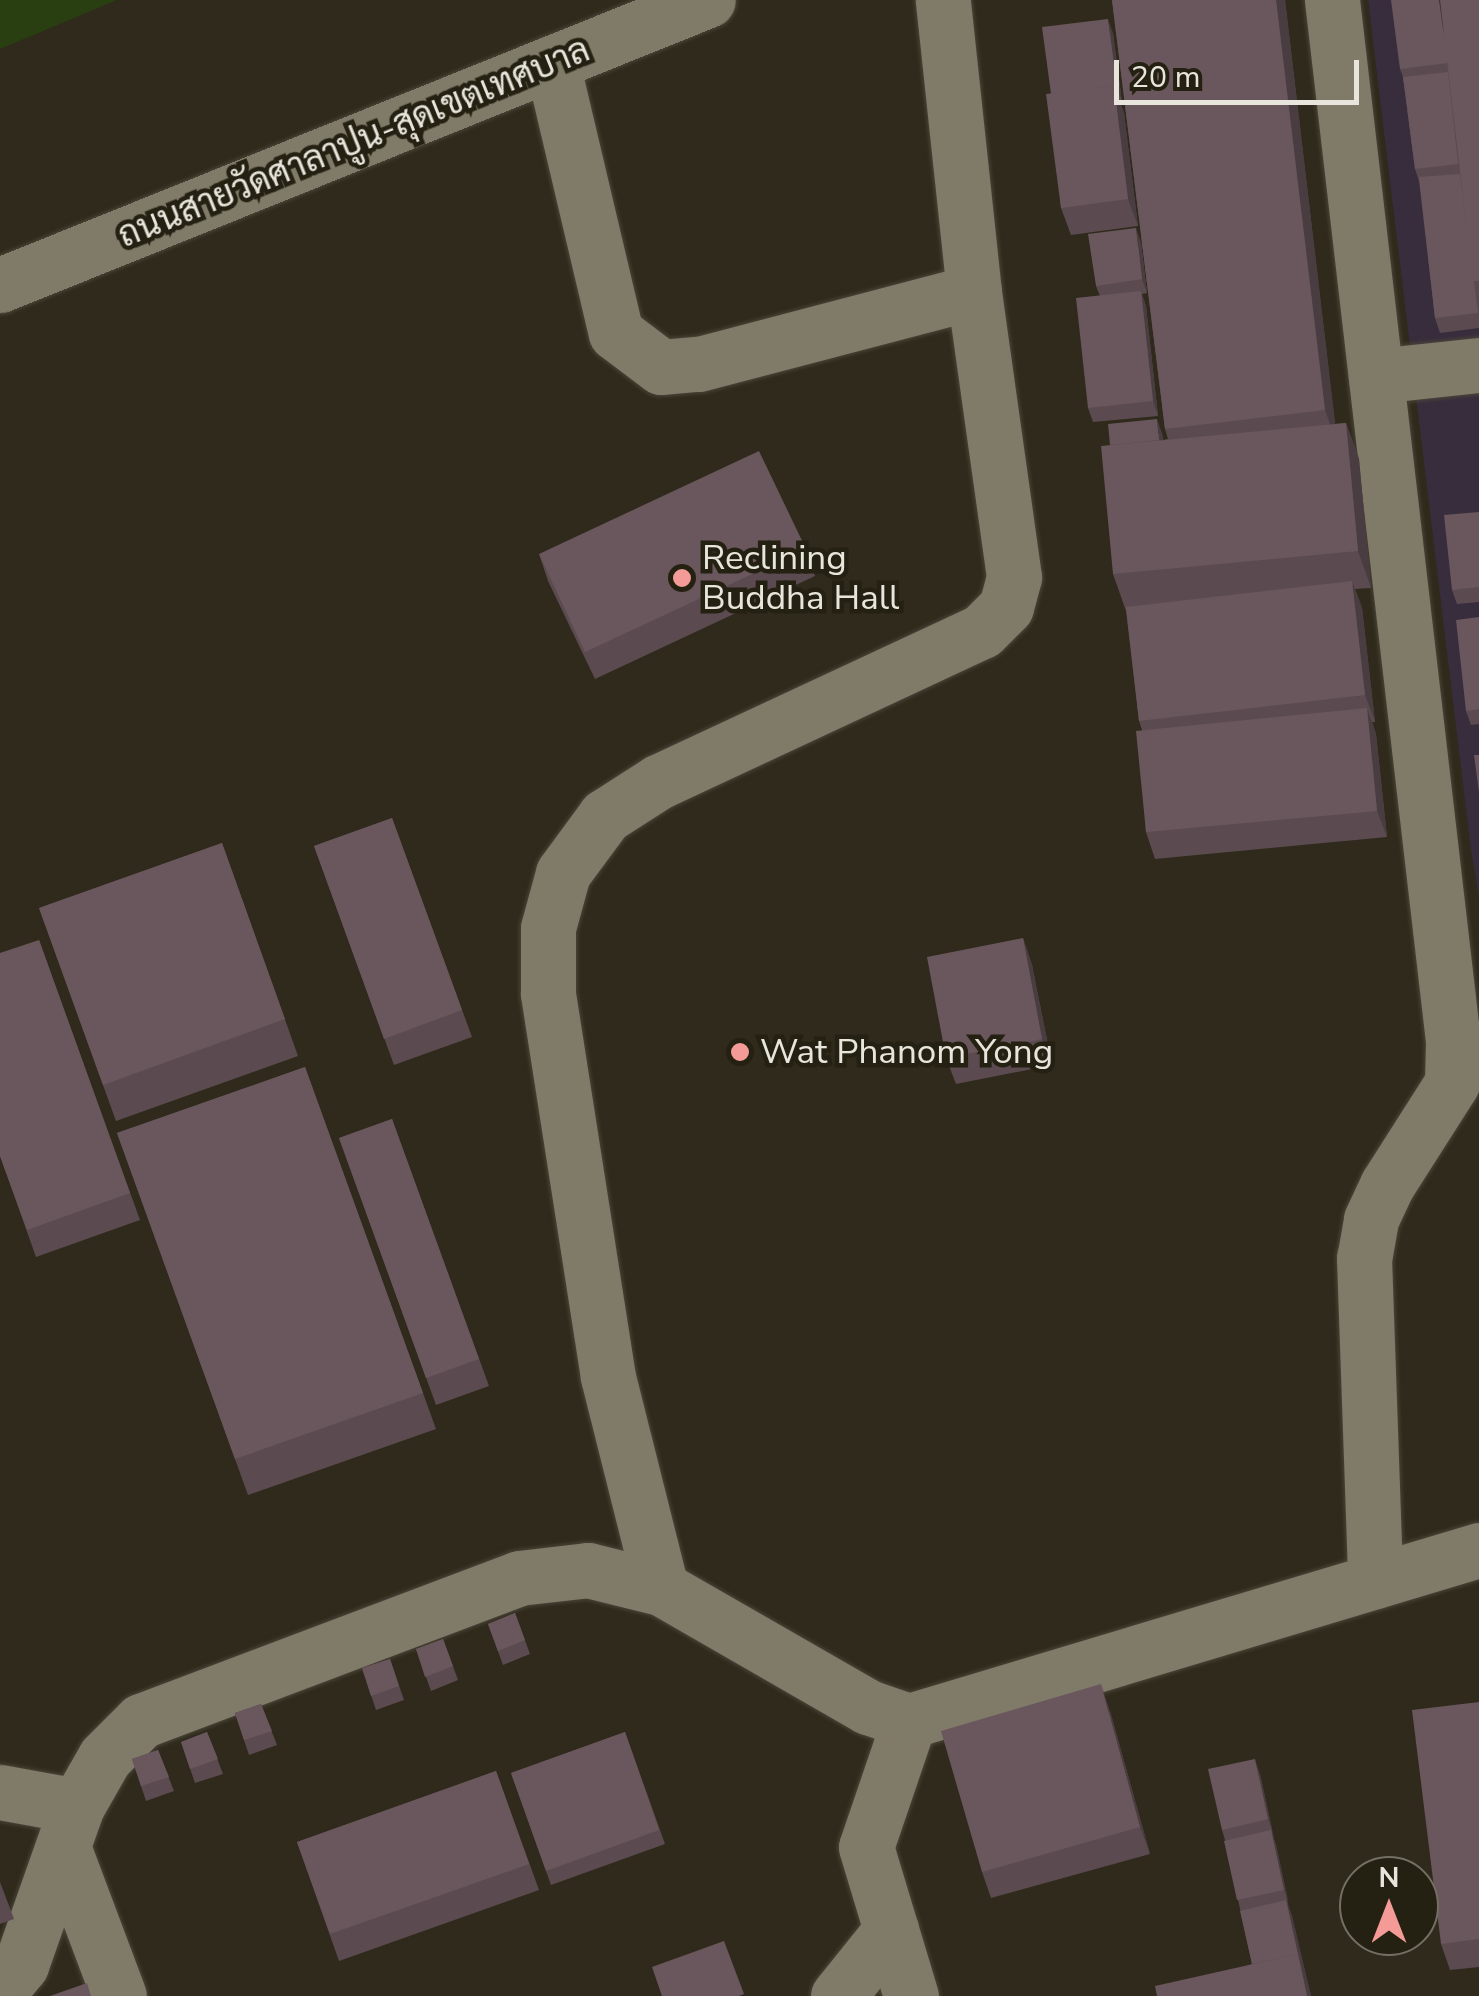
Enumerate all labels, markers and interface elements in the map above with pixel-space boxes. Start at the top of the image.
street label: ถนนสายวัดศาลาปูน-สุดเขตเทศบาล [112,29,596,257]
scale bar [1119,40,1364,102]
text: 20 m [1131,57,1200,98]
place label: Reclining Buddha Hall [702,537,899,619]
marker: Reclining Buddha Hall [671,567,693,589]
place label: Wat Phanom Yong [760,1031,1053,1073]
marker: Wat Phanom Yong [729,1041,751,1063]
north arrow [1339,1856,1439,1956]
text: N [1379,1859,1399,1897]

